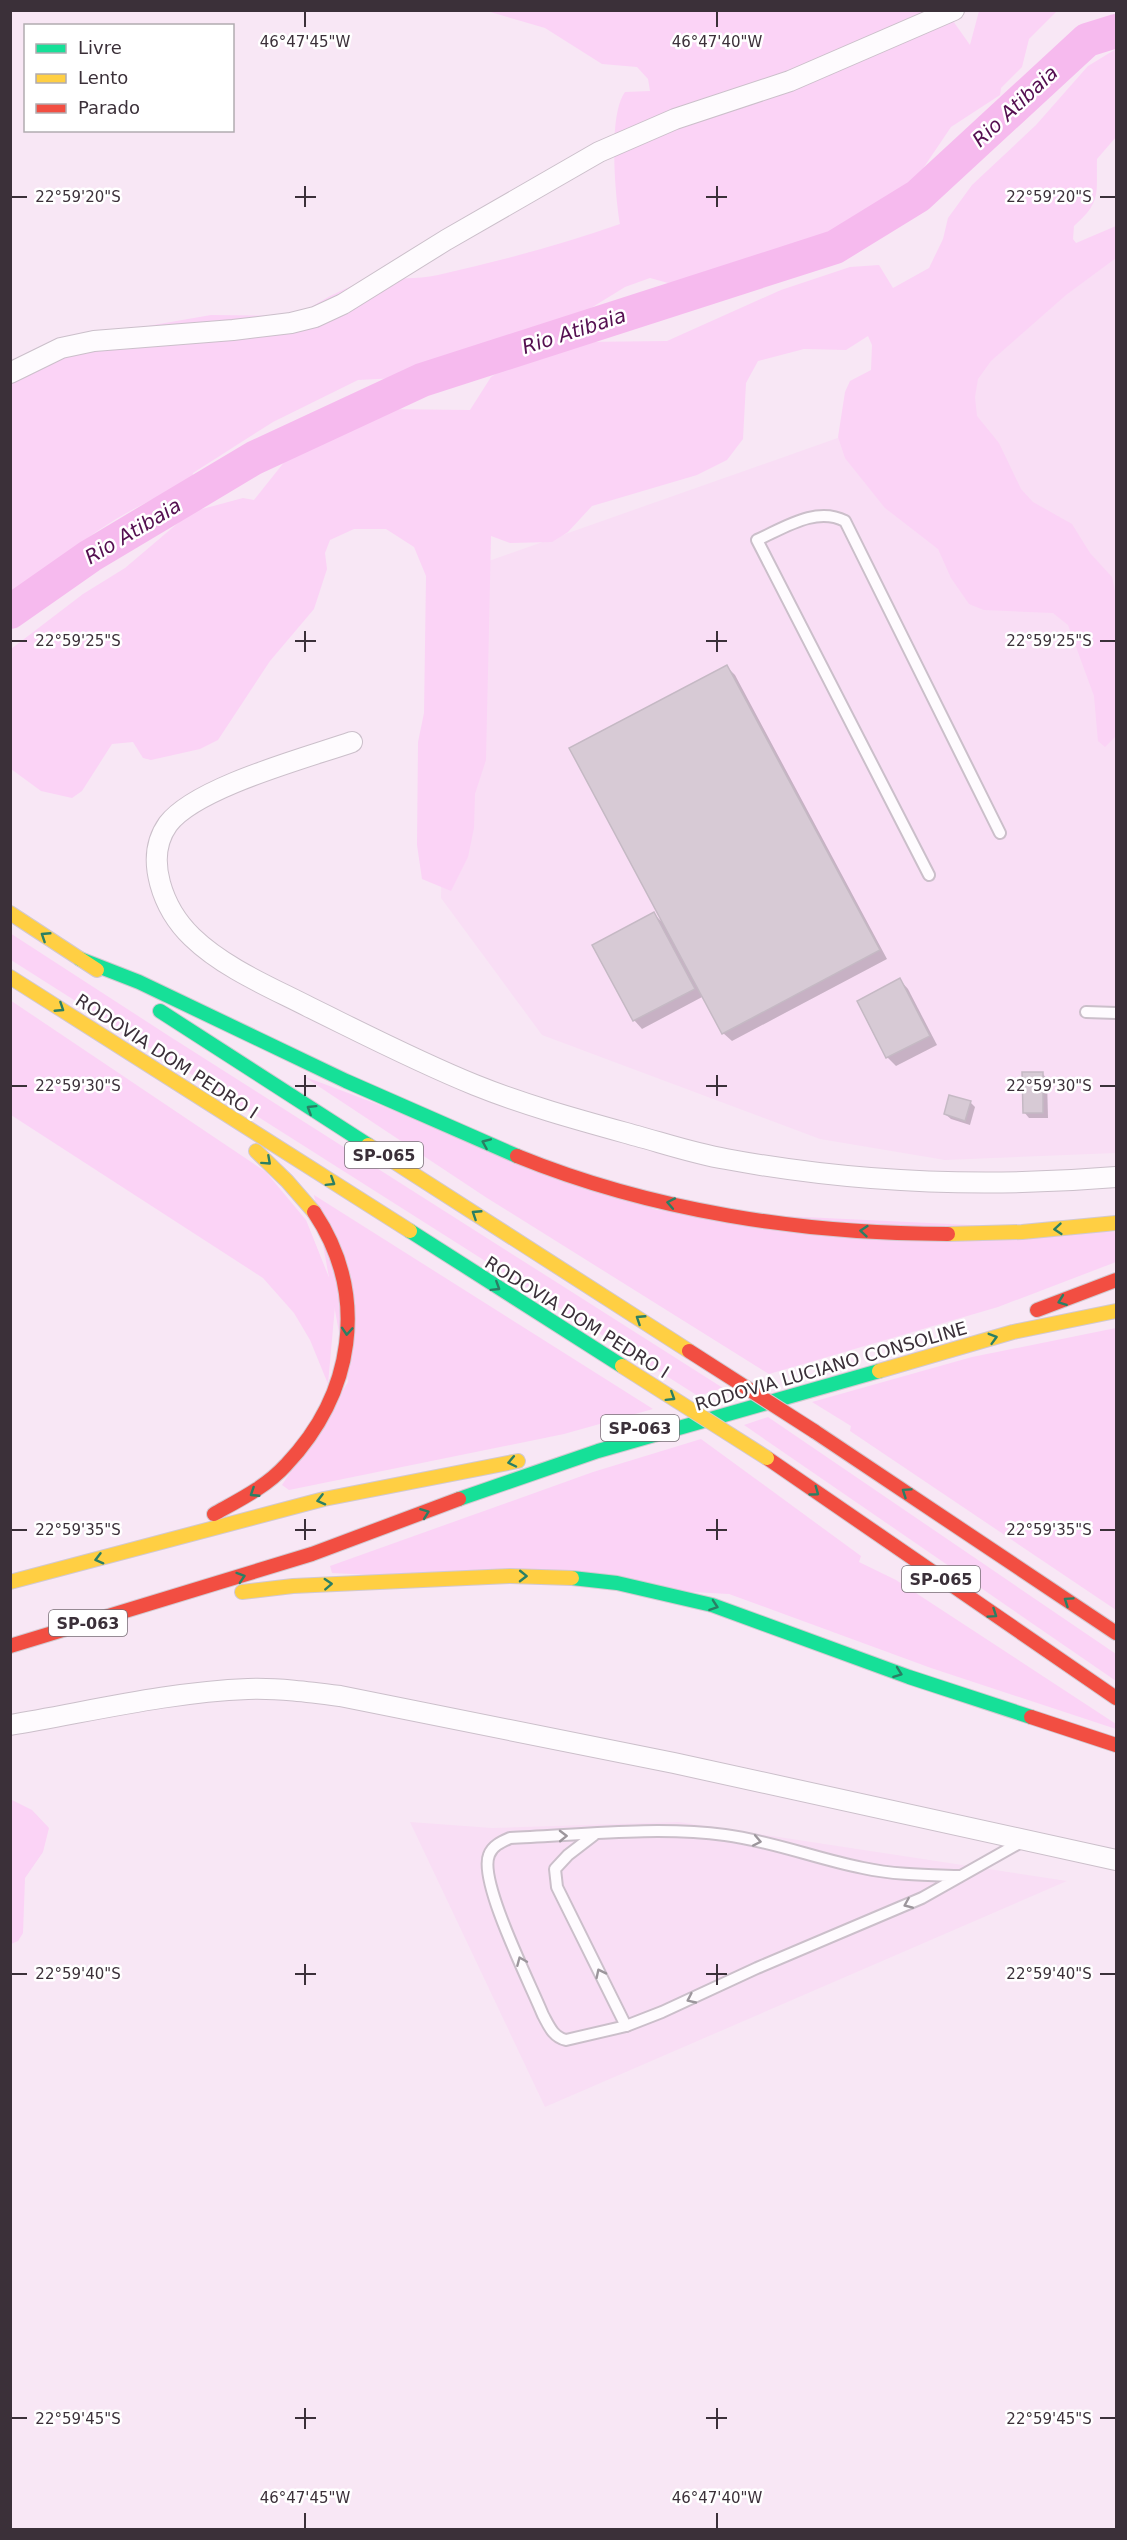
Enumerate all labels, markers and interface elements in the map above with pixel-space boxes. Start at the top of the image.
legend [24,24,234,132]
text: 46°47'45"W [260,33,350,51]
text: 46°47'40"W [672,33,762,51]
text: Livre [78,37,122,58]
water label: Rio Atibaia [967,60,1063,152]
text: Lento [78,67,128,88]
text: Parado [78,97,140,118]
text: 22°59'20"S [35,188,121,206]
text: 22°59'20"S [1006,188,1092,206]
water label: Rio Atibaia [519,303,629,359]
water label: Rio Atibaia [81,493,185,569]
text: 22°59'25"S [35,632,121,650]
text: 22°59'25"S [1006,632,1092,650]
one-way arrow [41,932,52,943]
street label: RODOVIA DOM PEDRO I [72,989,262,1123]
one-way arrow [54,1001,64,1013]
text: 22°59'30"S [35,1077,121,1095]
text: 22°59'30"S [1006,1077,1092,1095]
one-way arrow [307,1105,317,1117]
one-way arrow [481,1138,492,1150]
road number: SP-065 [345,1142,423,1168]
one-way arrow [260,1154,270,1165]
one-way arrow [325,1175,336,1186]
one-way arrow [666,1197,676,1210]
one-way arrow [472,1209,482,1221]
one-way arrow [1054,1222,1063,1235]
one-way arrow [859,1225,868,1238]
street label: RODOVIA DOM PEDRO I [481,1252,673,1382]
one-way arrow [490,1279,500,1291]
one-way arrow [1057,1294,1068,1307]
one-way arrow [636,1315,647,1326]
street label: RODOVIA LUCIANO CONSOLINE [693,1317,969,1415]
one-way arrow [341,1326,354,1335]
one-way arrow [987,1333,998,1345]
one-way arrow [665,1390,675,1402]
road number: SP-063 [601,1415,679,1441]
one-way arrow [507,1455,517,1468]
one-way arrow [249,1485,260,1496]
one-way arrow [808,1485,819,1496]
one-way arrow [901,1488,912,1499]
one-way arrow [316,1492,326,1505]
one-way arrow [419,1508,430,1520]
text: 22°59'35"S [35,1521,121,1539]
text: 22°59'35"S [1006,1521,1092,1539]
one-way arrow [94,1551,104,1564]
road number: SP-065 [902,1566,980,1592]
one-way arrow [518,1570,527,1583]
one-way arrow [235,1572,246,1584]
one-way arrow [323,1578,332,1591]
one-way arrow [1064,1597,1075,1608]
one-way arrow [708,1599,719,1612]
one-way arrow [986,1607,997,1618]
road number: SP-063 [49,1610,127,1636]
one-way arrow [892,1666,903,1679]
one-way arrow [559,1830,568,1842]
one-way arrow [752,1834,762,1847]
one-way arrow [903,1897,914,1909]
one-way arrow [516,1957,528,1968]
text: 22°59'40"S [35,1965,121,1983]
text: 22°59'40"S [1006,1965,1092,1983]
one-way arrow [596,1969,607,1980]
one-way arrow [686,1991,697,2003]
text: 22°59'45"S [35,2410,121,2428]
text: 22°59'45"S [1006,2410,1092,2428]
text: 46°47'45"W [260,2489,350,2507]
text: 46°47'40"W [672,2489,762,2507]

